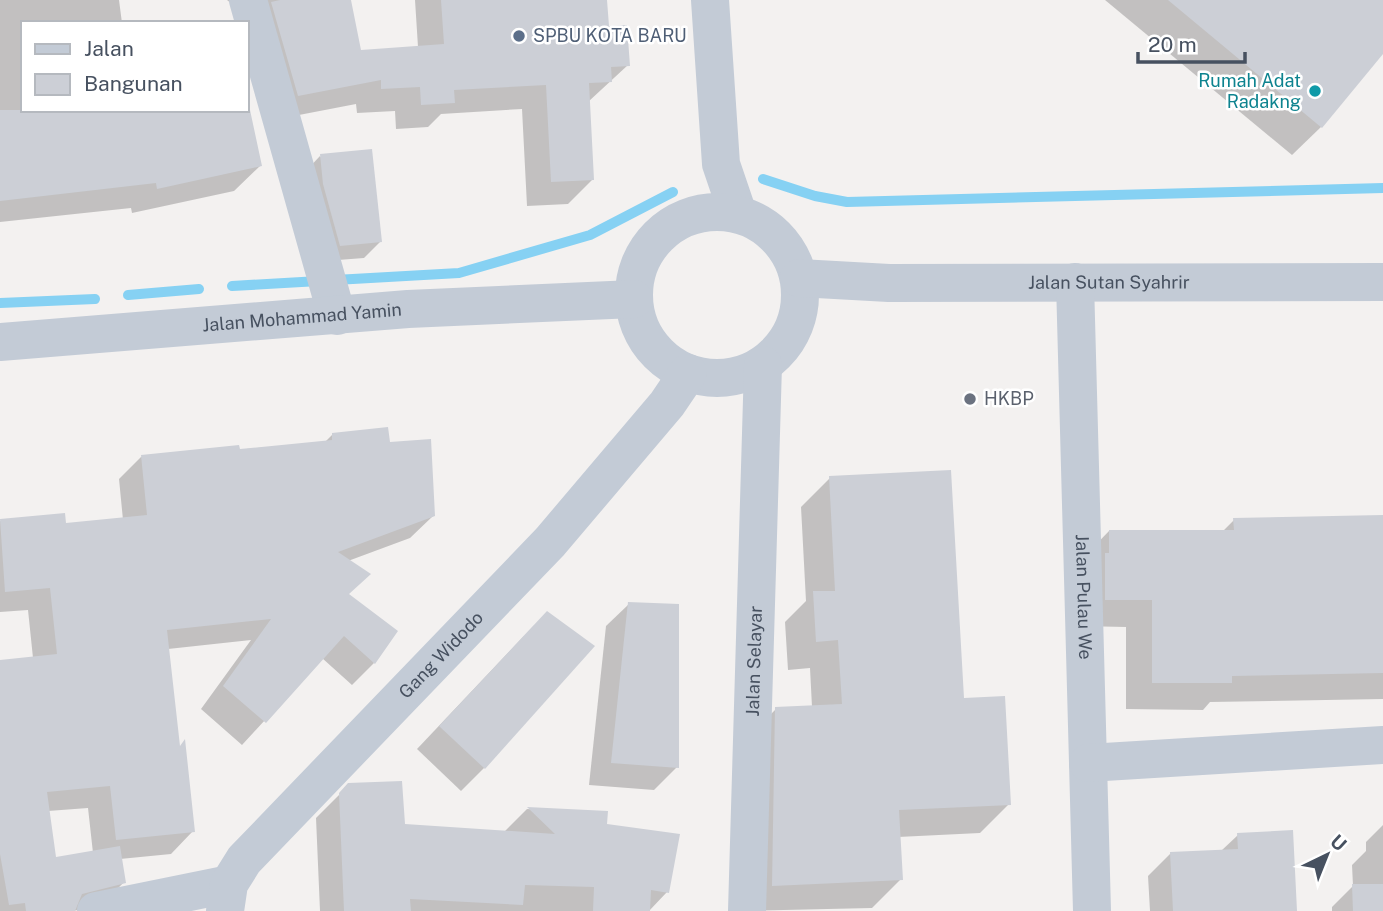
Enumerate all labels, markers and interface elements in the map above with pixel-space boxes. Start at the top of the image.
legend [21,21,248,112]
scale bar [1138,21,1245,65]
place label: SPBU KOTA BARU [533,25,687,46]
marker: SPBU KOTA BARU [511,28,527,44]
text: 20 m [1148,32,1197,57]
text: Jalan [84,36,134,61]
place label: Rumah Adat Radakng [1198,70,1301,112]
text: Bangunan [84,71,183,96]
marker: Rumah Adat Radakng [1307,83,1323,99]
street label: Jalan Sutan Syahrir [1028,271,1190,293]
street label: Jalan Mohammad Yamin [201,299,402,336]
place label: HKBP [984,388,1034,409]
marker: HKBP [962,391,978,407]
street label: Jalan Pulau We [1072,534,1096,660]
street label: Jalan Selayar [742,605,766,717]
street label: Gang Widodo [394,607,487,702]
north arrow [1292,820,1362,890]
text: U [1326,830,1351,855]

